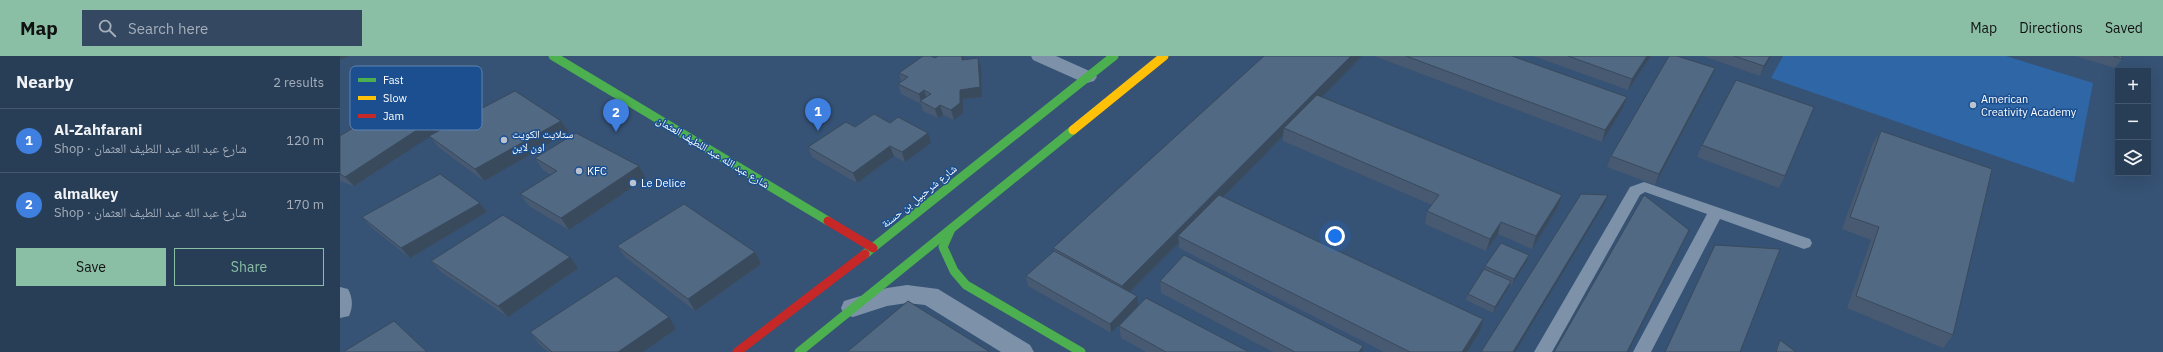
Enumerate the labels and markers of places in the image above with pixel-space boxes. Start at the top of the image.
place label: American Creativity Academy [1981,92,2077,119]
pin: 1 [805,98,831,131]
pin: 2 [603,99,629,132]
marker: American Creativity Academy [1968,100,1978,110]
place label: ستلايت الكويت اون لاين [512,127,573,154]
marker: ستلايت الكويت اون لاين [499,135,509,145]
place label: KFC [587,164,607,178]
marker: KFC [574,166,584,176]
place label: Le Delice [641,176,686,190]
marker: Le Delice [628,178,638,188]

